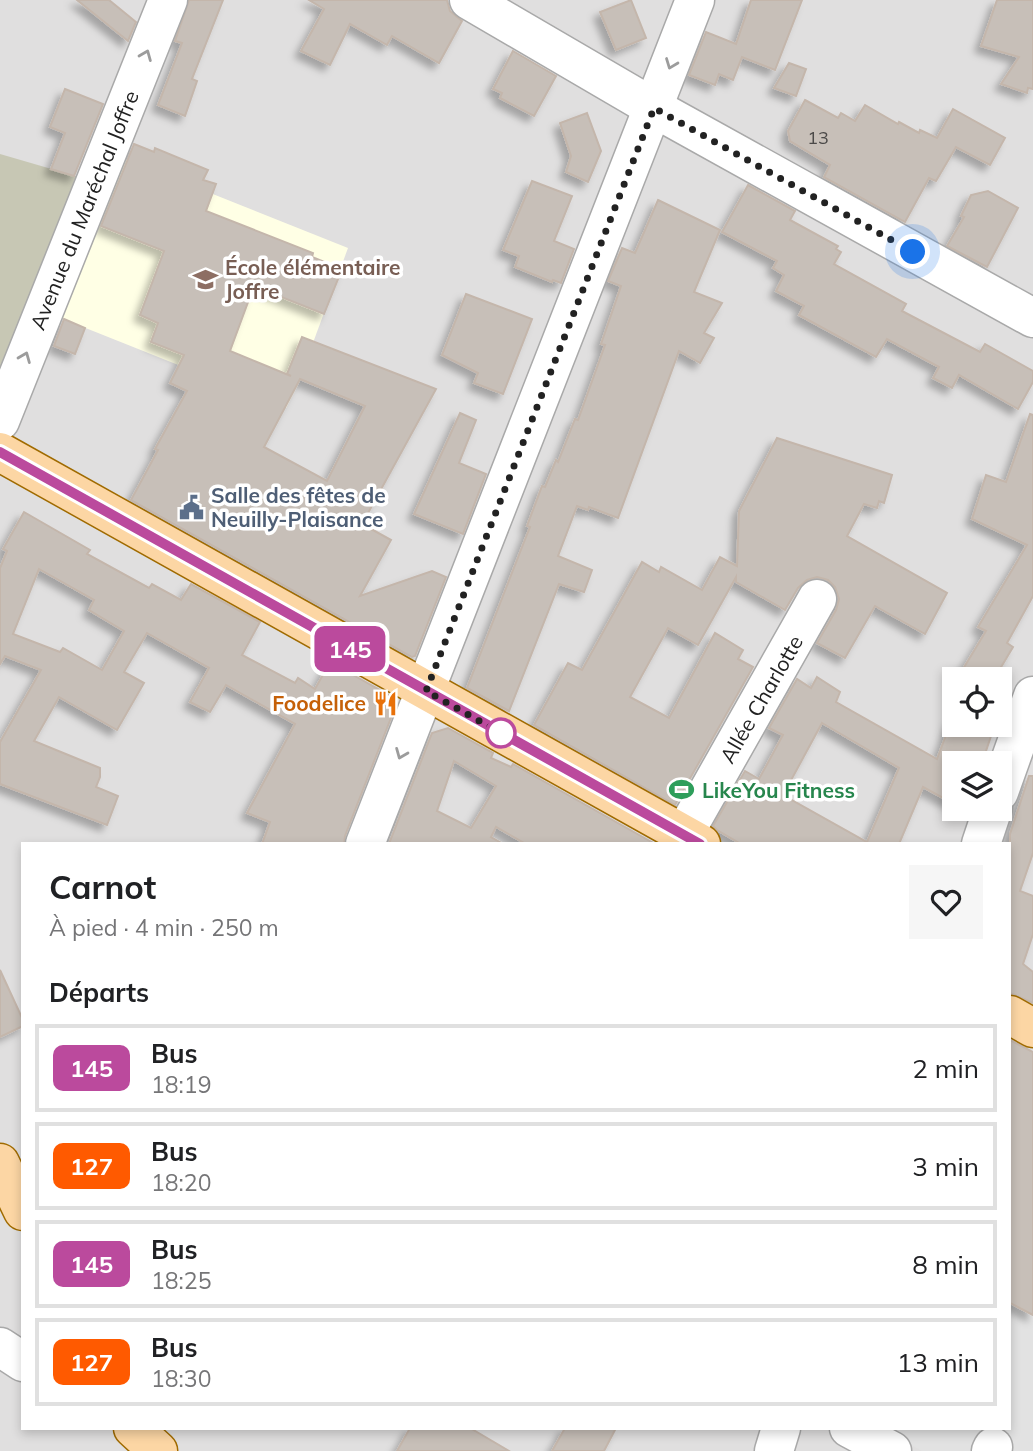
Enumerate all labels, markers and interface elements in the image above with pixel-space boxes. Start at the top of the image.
one-way arrow [137,49,151,61]
one-way arrow [665,57,679,69]
street label: Avenue du Maréchal Joffre [24,87,144,333]
house number: 13 [807,126,829,149]
your location [895,234,930,269]
place label: École élémentaire Joffre [225,254,401,304]
school or university icon: École élémentaire Joffre [191,265,219,293]
one-way arrow [17,352,31,364]
place label: Salle des fêtes de Neuilly-Plaisance [211,482,386,532]
public building icon: Salle des fêtes de Neuilly-Plaisance [177,493,205,521]
line badge: 145 [310,626,390,672]
street label: Allée Charlotte [714,630,808,768]
text: 145 [328,634,372,664]
map controls [942,667,1012,821]
button: locate [942,667,1012,737]
restaurant icon: Foodelice [372,689,400,717]
place label: Foodelice [272,690,366,716]
unlabelled marker [486,718,516,748]
one-way arrow [395,748,409,760]
button: layers [942,751,1012,821]
sports icon: LikeYou Fitness [668,776,696,804]
place label: LikeYou Fitness [702,777,855,803]
button: heart [909,865,983,939]
text: Carnot [49,866,156,907]
text: À pied · 4 min · 250 m [49,913,279,942]
text: Départs [49,976,149,1009]
text: Bus [151,1037,197,1070]
text: 2 min [912,1052,979,1085]
text: 145 [70,1053,113,1083]
text: 18:19 [151,1070,211,1099]
text: Bus [151,1135,197,1168]
text: 3 min [912,1150,979,1183]
text: 127 [70,1151,113,1181]
text: 18:20 [151,1168,211,1197]
text: Bus [151,1233,197,1266]
text: 8 min [912,1248,979,1281]
text: 145 [70,1249,113,1279]
text: 18:25 [151,1266,211,1295]
text: Bus [151,1331,197,1364]
text: 13 min [897,1346,979,1379]
text: 127 [70,1347,113,1377]
text: 18:30 [151,1364,211,1393]

